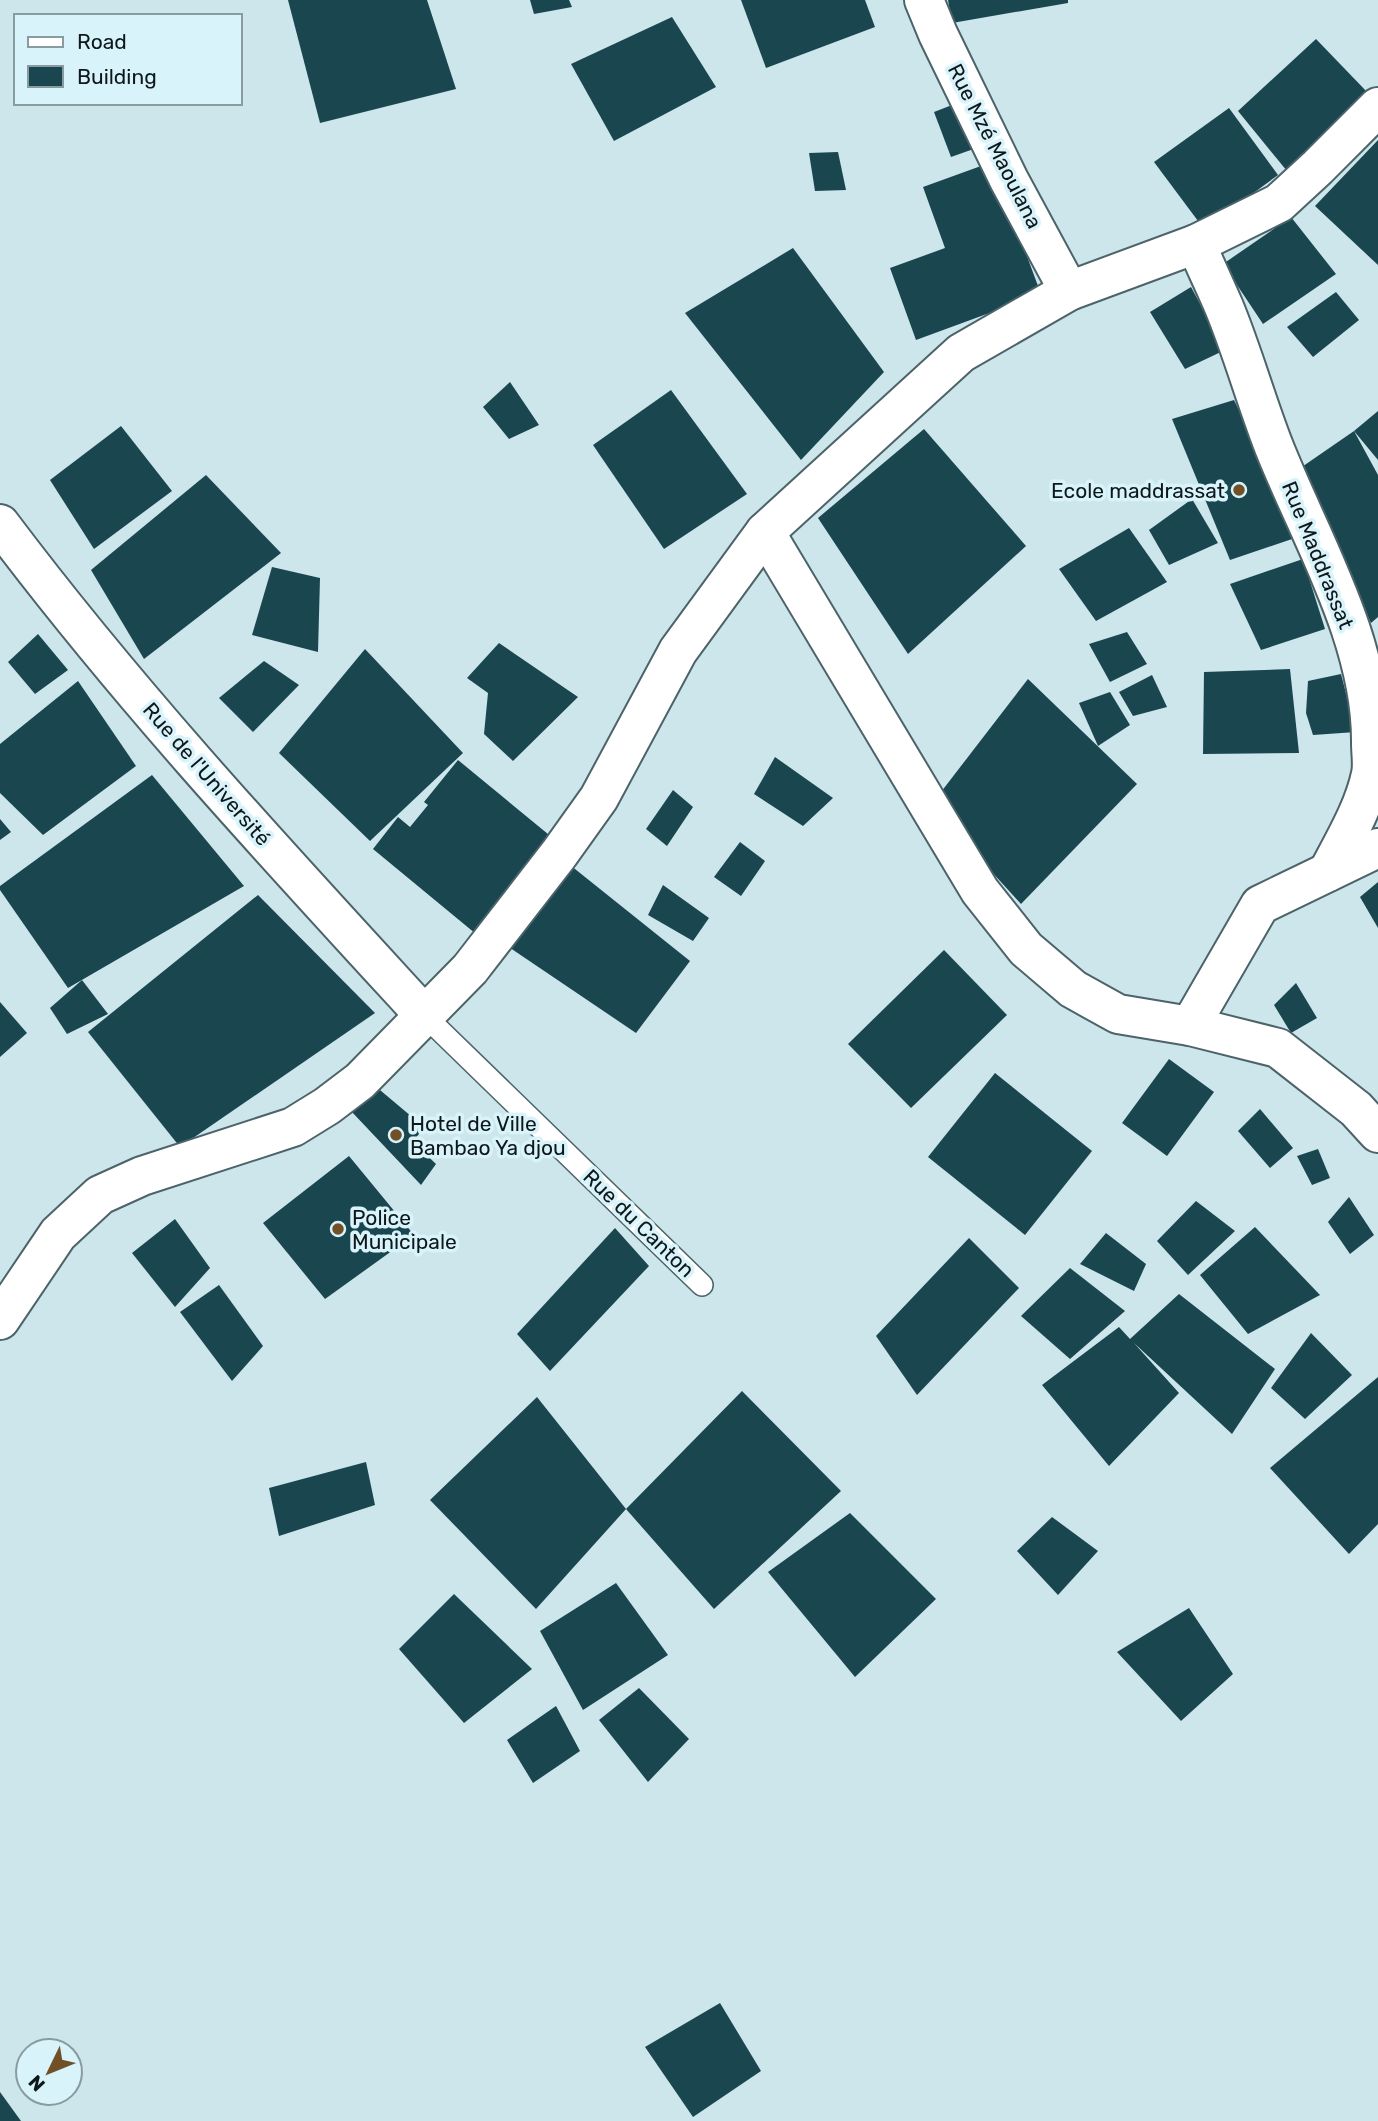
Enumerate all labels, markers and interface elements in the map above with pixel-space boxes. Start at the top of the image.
legend [14,14,242,105]
text: Road [77,29,127,54]
street label: Rue Mzé Maoulana [943,60,1047,232]
text: Building [77,64,157,89]
street label: Rue Maddrassat [1277,477,1359,633]
place label: Ecole maddrassat [1051,478,1225,503]
marker: Ecole maddrassat [1231,482,1247,498]
street label: Rue de l'Université [138,697,276,851]
place label: Hotel de Ville Bambao Ya djou [410,1111,566,1160]
marker: Hotel de Ville Bambao Ya djou [388,1127,404,1143]
street label: Rue du Canton [578,1164,700,1282]
place label: Police Municipale [352,1205,457,1254]
marker: Police Municipale [330,1221,346,1237]
north arrow [14,2037,84,2107]
text: N [24,2070,50,2096]

